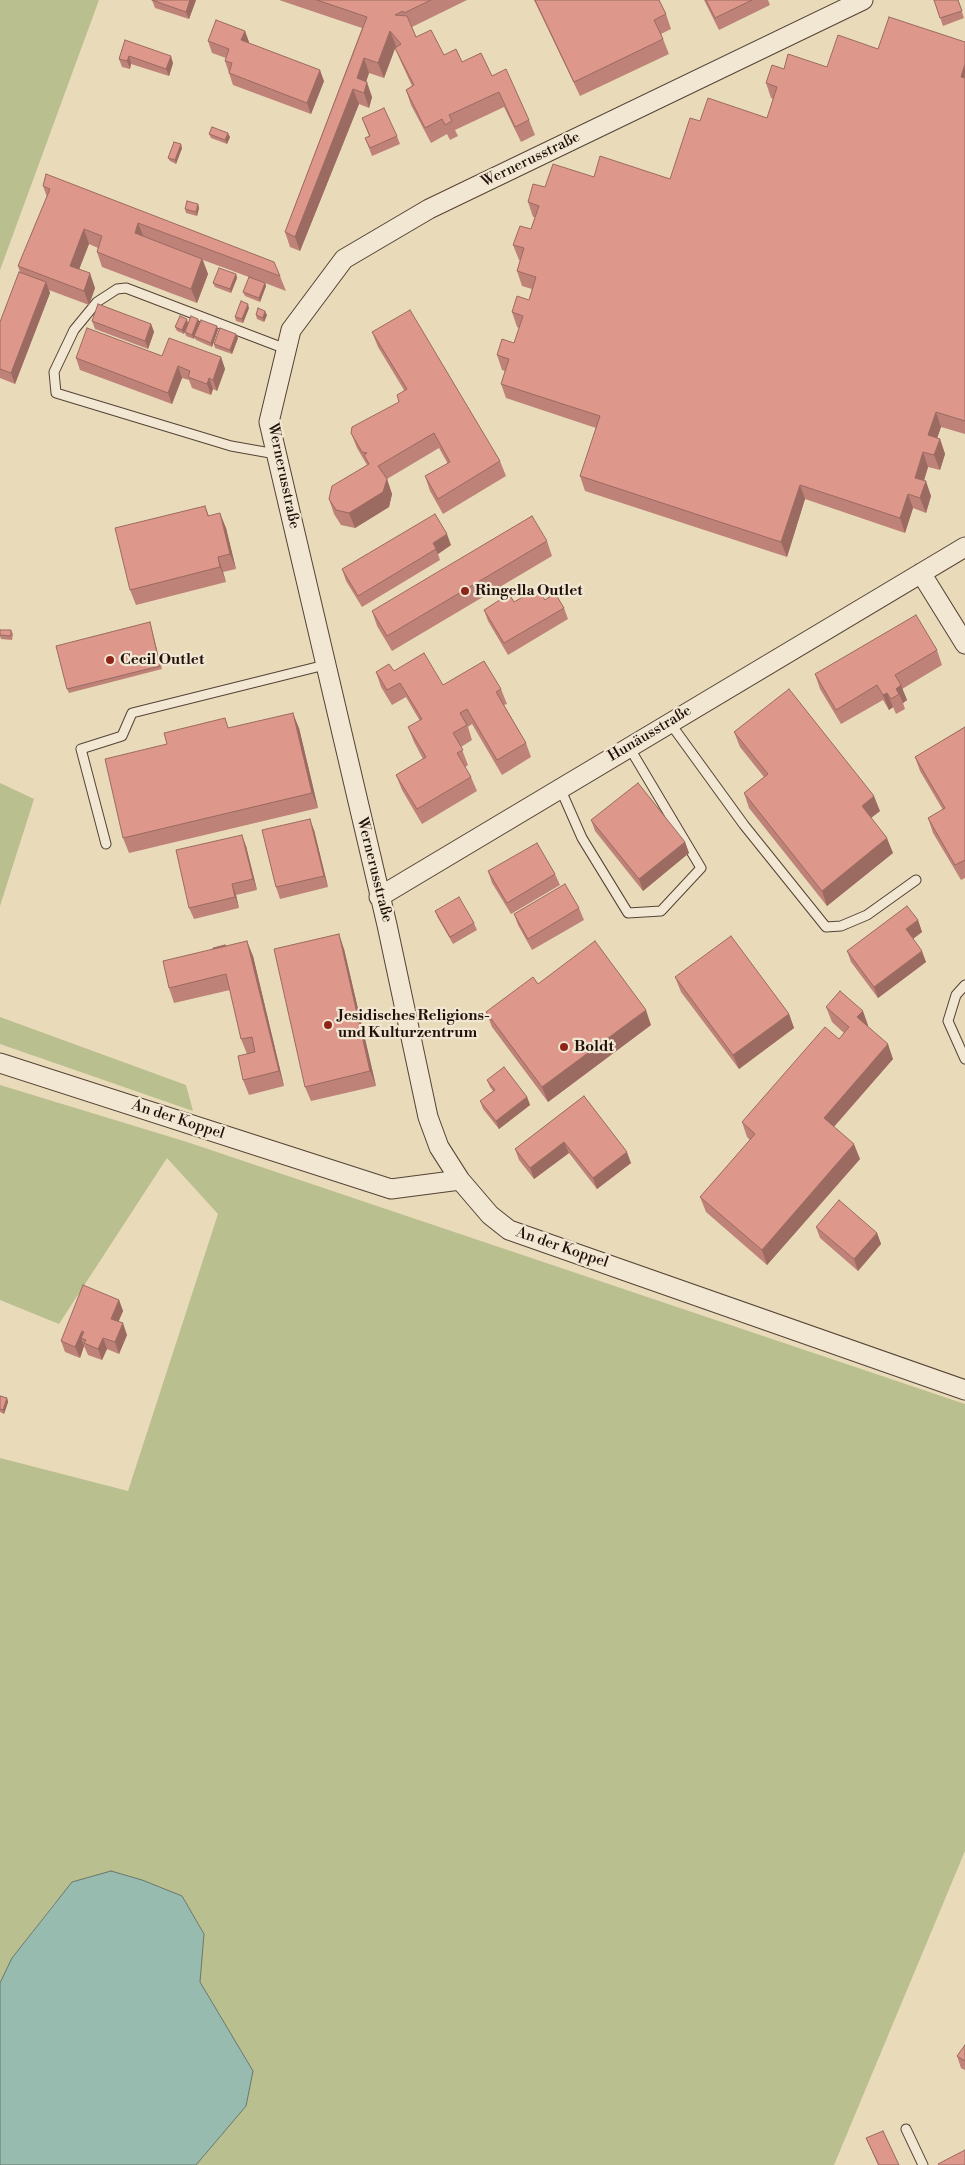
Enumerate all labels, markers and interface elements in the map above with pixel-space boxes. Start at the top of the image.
street label: Wernerusstraße [479,128,583,192]
street label: Wernerusstraße [263,422,303,530]
place label: Ringella Outlet [475,582,583,600]
marker: Ringella Outlet [459,585,471,597]
place label: Cecil Outlet [120,651,204,669]
marker: Cecil Outlet [104,654,116,666]
street label: Hunäusstraße [605,702,695,766]
street label: Wernerusstraße [352,816,396,924]
place label: Jesidisches Religions- und Kulturzentrum [338,1007,490,1042]
marker: Jesidisches Religions- und Kulturzentrum [322,1019,334,1031]
place label: Boldt [574,1038,614,1056]
marker: Boldt [558,1041,570,1053]
street label: An der Koppel [129,1097,227,1143]
street label: An der Koppel [513,1224,611,1272]

